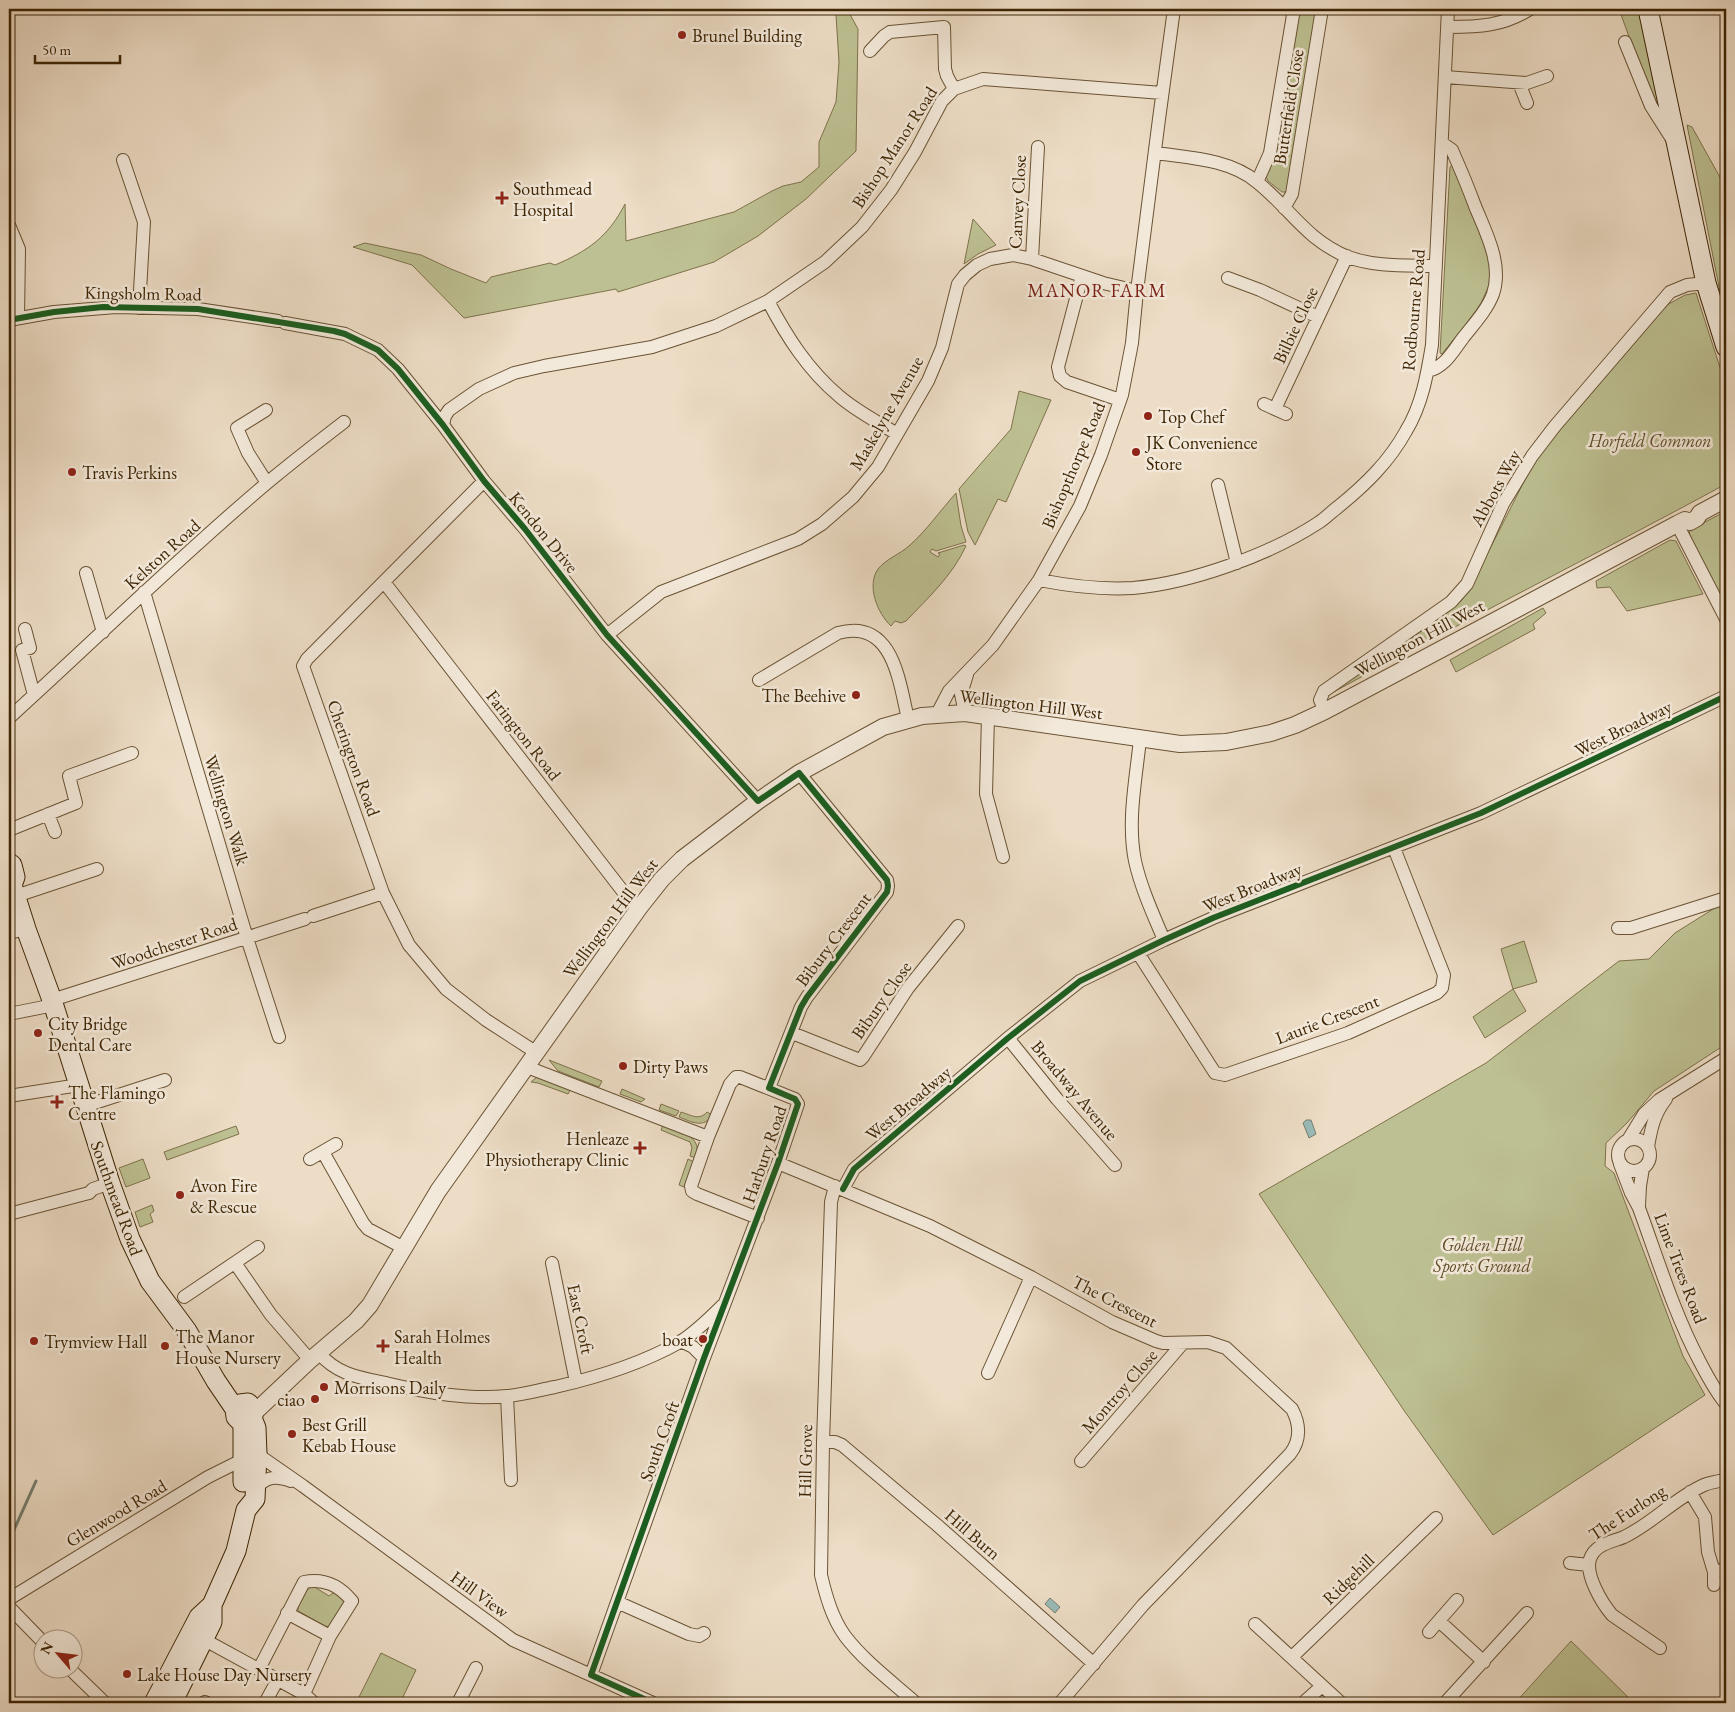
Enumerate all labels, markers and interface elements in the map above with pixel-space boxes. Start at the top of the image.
place label: Brunel Building [692,24,802,47]
marker: Brunel Building [676,29,688,41]
scale bar [35,32,120,64]
text: 50 m [42,40,71,59]
street label: Butterfield Close [1268,48,1308,166]
street label: Bishop Manor Road [846,81,942,212]
street label: Canvey Close [1003,155,1031,249]
place label: Southmead Hospital [513,177,593,221]
marker: Southmead Hospital [495,191,509,205]
street label: Rodbourne Road [1396,247,1430,372]
district label: MANOR FARM [1027,278,1167,303]
street label: Kingsholm Road [84,280,203,306]
street label: Bilbie Close [1267,283,1323,367]
street label: Maskelyne Avenue [844,352,928,474]
street label: Bishopthorpe Road [1036,397,1110,532]
place label: Top Chef [1158,405,1227,428]
marker: Top Chef [1142,410,1154,422]
park label: Horfield Common [1587,429,1712,453]
place label: JK Convenience Store [1144,431,1258,475]
street label: Abbots Way [1464,445,1526,531]
marker: JK Convenience Store [1130,446,1142,458]
place label: Travis Perkins [82,461,177,484]
marker: Travis Perkins [66,466,78,478]
street label: Kendon Drive [504,487,584,577]
street label: Kelston Road [119,513,206,594]
street label: Wellington Hill West [1350,594,1488,682]
place label: The Beehive [761,684,846,707]
street label: Wellington Hill West [958,684,1104,724]
street label: Farington Road [481,685,567,786]
marker: The Beehive [850,689,862,701]
street label: West Broadway [1571,695,1675,761]
street label: Cherington Road [322,697,386,820]
street label: Wellington Walk [199,752,255,869]
street label: Wellington Hill West [557,853,663,982]
street label: West Broadway [1199,857,1305,917]
street label: Bibury Crescent [790,887,876,991]
street label: Woodchester Road [108,912,241,974]
street label: Bibury Close [846,957,916,1043]
street label: Laurie Crescent [1272,989,1382,1049]
place label: City Bridge Dental Care [48,1012,132,1056]
marker: City Bridge Dental Care [32,1027,44,1039]
street label: Broadway Avenue [1026,1035,1124,1145]
place label: Dirty Paws [633,1055,708,1078]
marker: Dirty Paws [617,1060,629,1072]
street label: West Broadway [860,1060,956,1146]
place label: The Flamingo Centre [68,1081,165,1125]
marker: The Flamingo Centre [50,1095,64,1109]
street label: Harbury Road [737,1101,792,1206]
place label: Henleaze Physiotherapy Clinic [485,1127,629,1171]
street label: Southmead Road [86,1138,149,1259]
marker: Henleaze Physiotherapy Clinic [633,1141,647,1155]
place label: Avon Fire & Rescue [189,1174,257,1218]
marker: Avon Fire & Rescue [174,1189,186,1201]
street label: Lime Trees Road [1649,1209,1713,1327]
park label: Golden Hill Sports Ground [1432,1233,1531,1278]
street label: The Crescent [1068,1270,1162,1332]
street label: East Croft [562,1282,600,1356]
place label: The Manor House Nursery [175,1325,281,1369]
place label: Sarah Holmes Health [394,1325,490,1369]
place label: boat [662,1328,693,1351]
place label: Trymview Hall [44,1330,147,1353]
marker: boat [697,1333,709,1345]
marker: Trymview Hall [28,1335,40,1347]
marker: Sarah Holmes Health [376,1339,390,1353]
marker: The Manor House Nursery [159,1340,171,1352]
street label: Montroy Close [1076,1344,1162,1438]
place label: Morrisons Daily [334,1376,446,1399]
marker: Morrisons Daily [318,1381,330,1393]
place label: ciao [277,1388,305,1411]
marker: ciao [309,1393,321,1405]
street label: South Croft [634,1397,684,1485]
place label: Best Grill Kebab House [302,1413,396,1457]
street label: Hill Grove [793,1424,817,1498]
marker: Best Grill Kebab House [286,1428,298,1440]
street label: Glenwood Road [61,1473,171,1552]
street label: The Furlong [1584,1479,1670,1545]
street label: Hill Burn [940,1503,1006,1565]
street label: Ridgehill [1317,1549,1379,1609]
street label: Hill View [446,1565,514,1623]
north arrow [32,1630,82,1680]
text: N [36,1638,57,1657]
place label: Lake House Day Nursery [137,1663,312,1686]
marker: Lake House Day Nursery [121,1668,133,1680]

